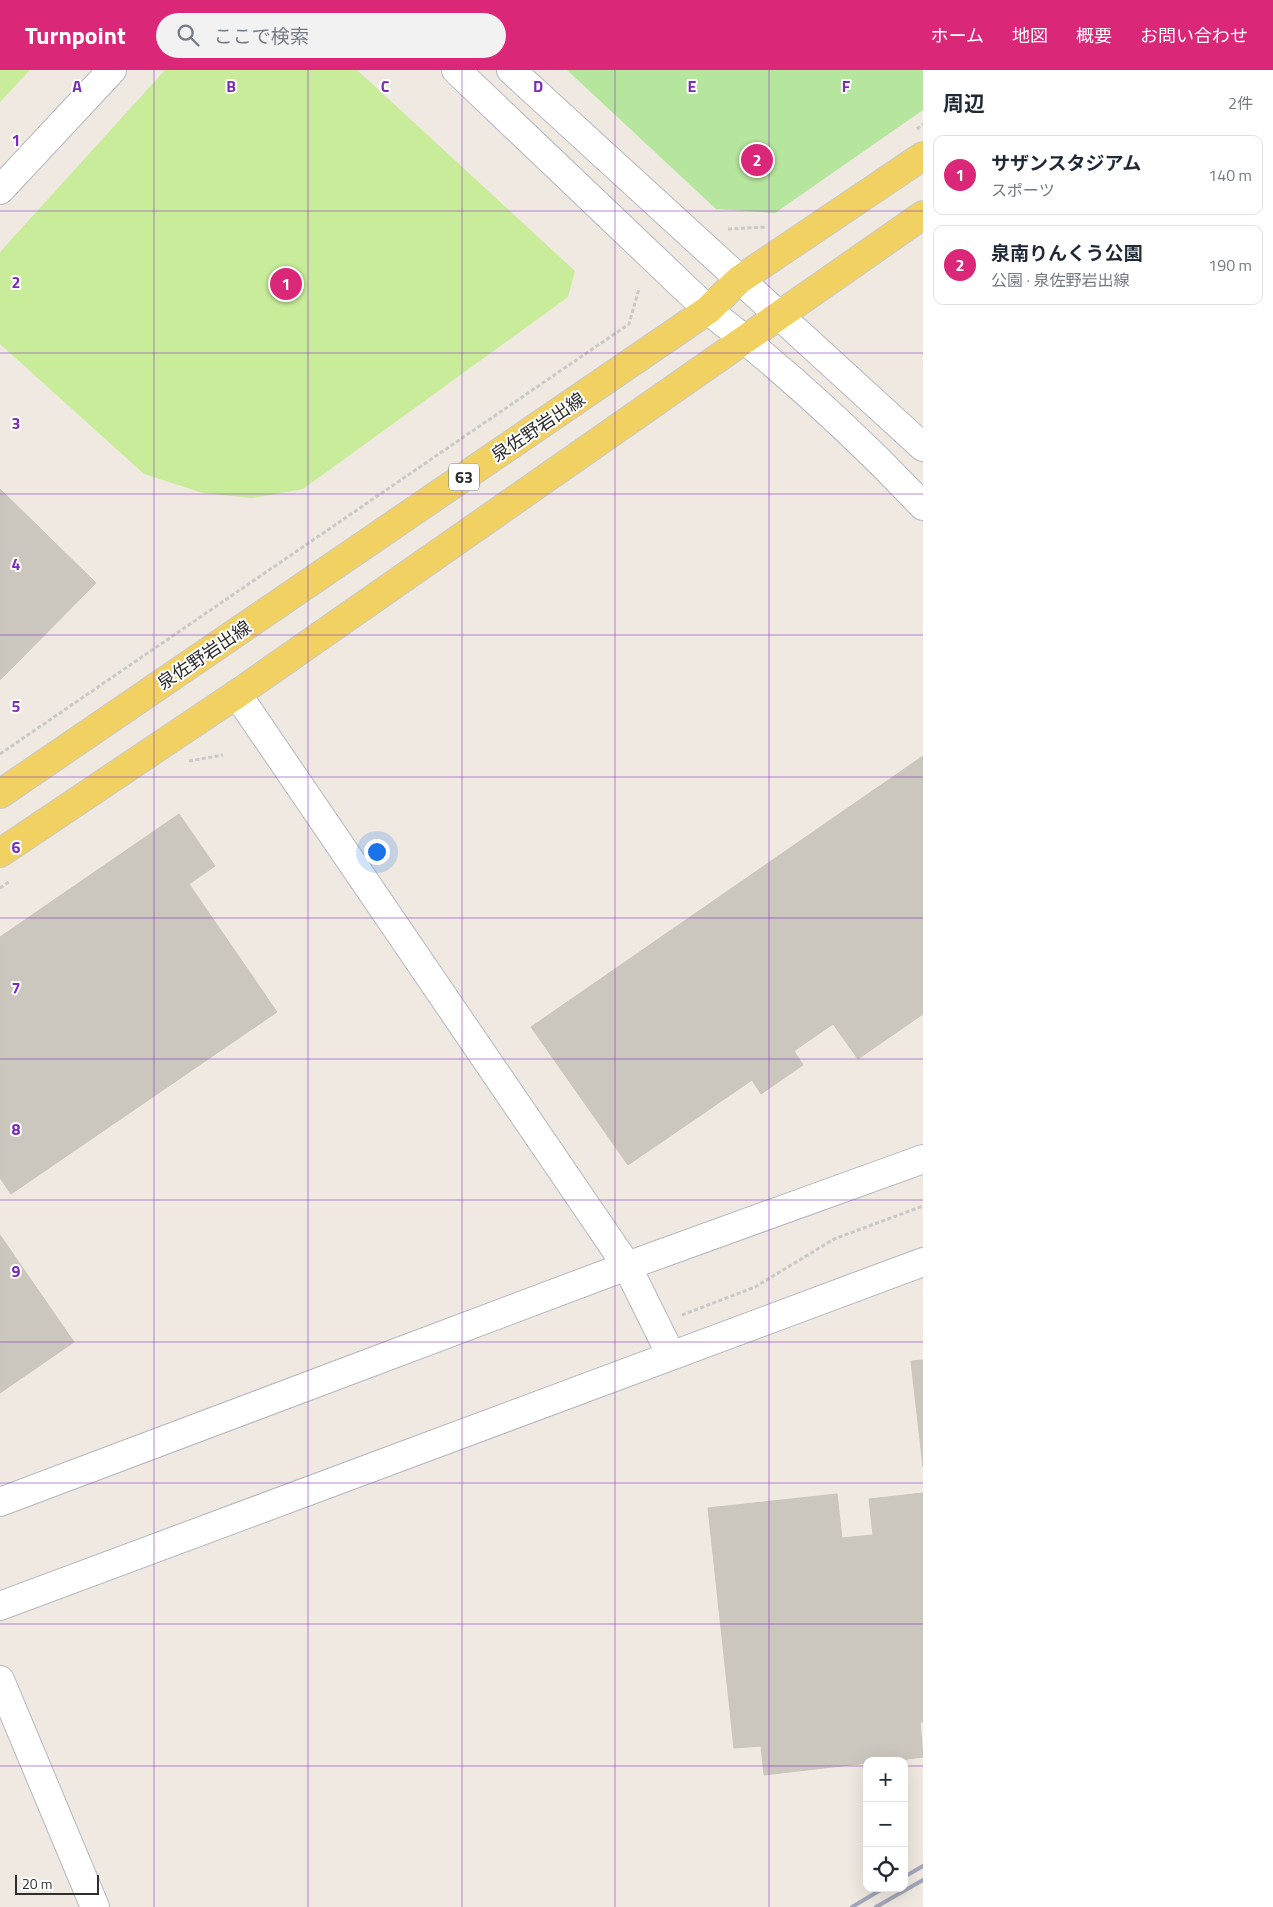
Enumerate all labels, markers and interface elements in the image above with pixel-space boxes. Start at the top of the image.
search box [156,13,506,58]
text: Turnpoint [25,17,126,53]
icon: search [174,21,202,49]
text: ここで検索 [214,21,309,50]
text: ホーム [931,22,984,49]
text: 地図 [1012,22,1048,49]
text: 概要 [1076,22,1112,49]
text: お問い合わせ [1140,22,1248,49]
text: A [72,74,82,98]
text: B [226,74,236,98]
text: C [381,74,390,98]
text: D [533,74,543,98]
text: E [688,74,697,98]
text: F [842,74,851,98]
text: 周辺 [943,87,985,119]
text: 2件 [1228,91,1253,115]
text: 1 [12,128,20,152]
pin: 2 [741,141,773,179]
text: サザンスタジアム [991,148,1141,177]
text: 1 [956,163,964,187]
text: 140 m [1208,163,1252,187]
text: スポーツ [991,178,1055,202]
text: 泉南りんくう公園 [991,238,1143,267]
text: 2 [956,253,964,277]
text: 190 m [1208,253,1252,277]
pin: 1 [270,265,302,303]
text: 公園 · 泉佐野岩出線 [991,268,1130,292]
text: 2 [12,270,20,294]
street label: 泉佐野岩出線 [486,386,590,468]
text: 3 [12,411,20,435]
road number: 63 [449,464,479,491]
text: 4 [12,552,21,576]
street label: 泉佐野岩出線 [152,614,256,696]
text: 5 [12,694,21,718]
text: 6 [12,835,21,859]
your location [364,839,390,865]
text: 7 [12,976,20,1000]
text: 8 [12,1117,21,1141]
text: 9 [12,1259,21,1283]
map controls [863,1757,908,1892]
button: + [863,1757,908,1802]
button: − [863,1802,908,1847]
button: locate [863,1847,908,1892]
scale bar [15,1872,99,1895]
text: 20 m [22,1873,52,1894]

